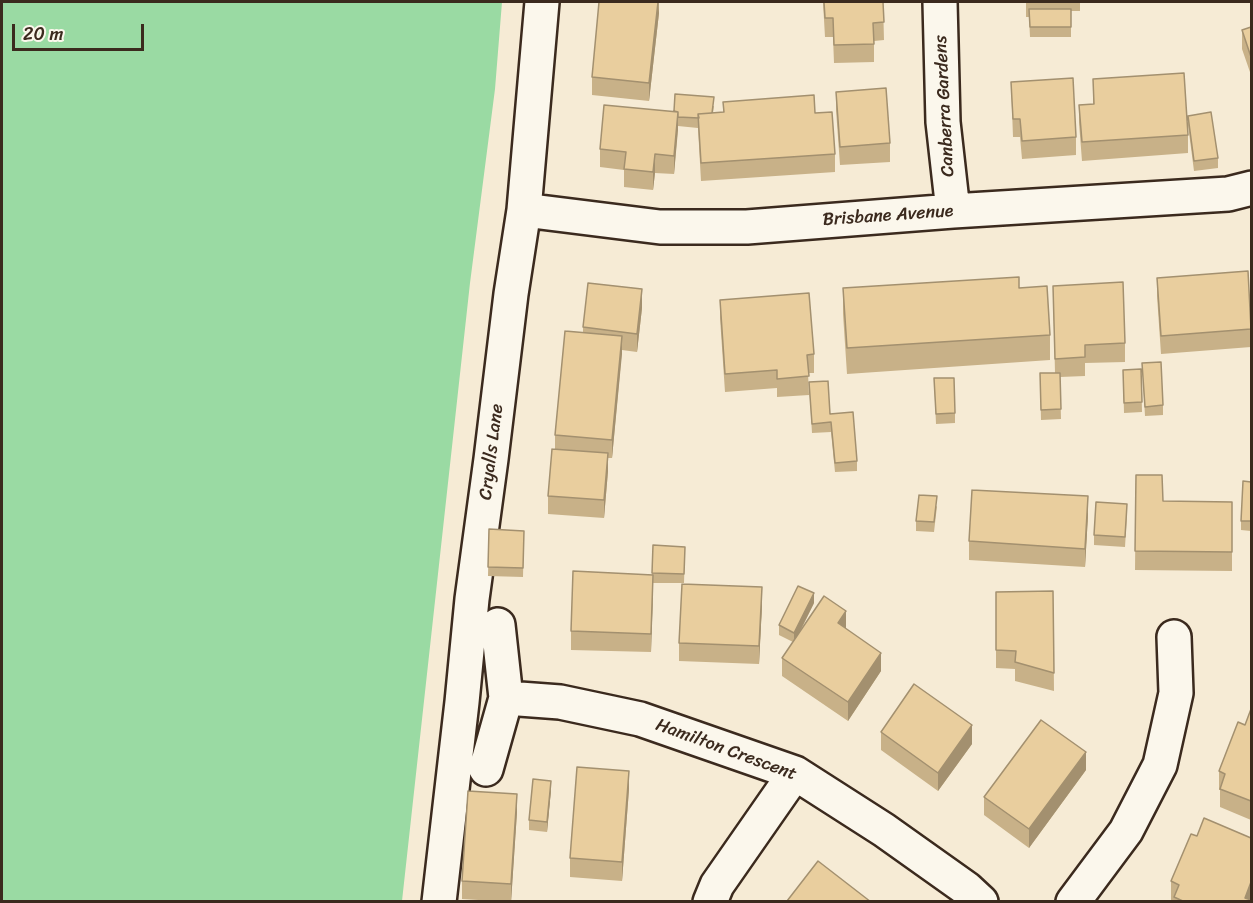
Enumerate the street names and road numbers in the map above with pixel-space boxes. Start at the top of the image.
street label: Canberra Gardens [931,35,959,177]
street label: Brisbane Avenue [822,201,954,231]
street label: Cryalls Lane [475,403,509,501]
street label: Hamilton Crescent [653,715,799,785]

